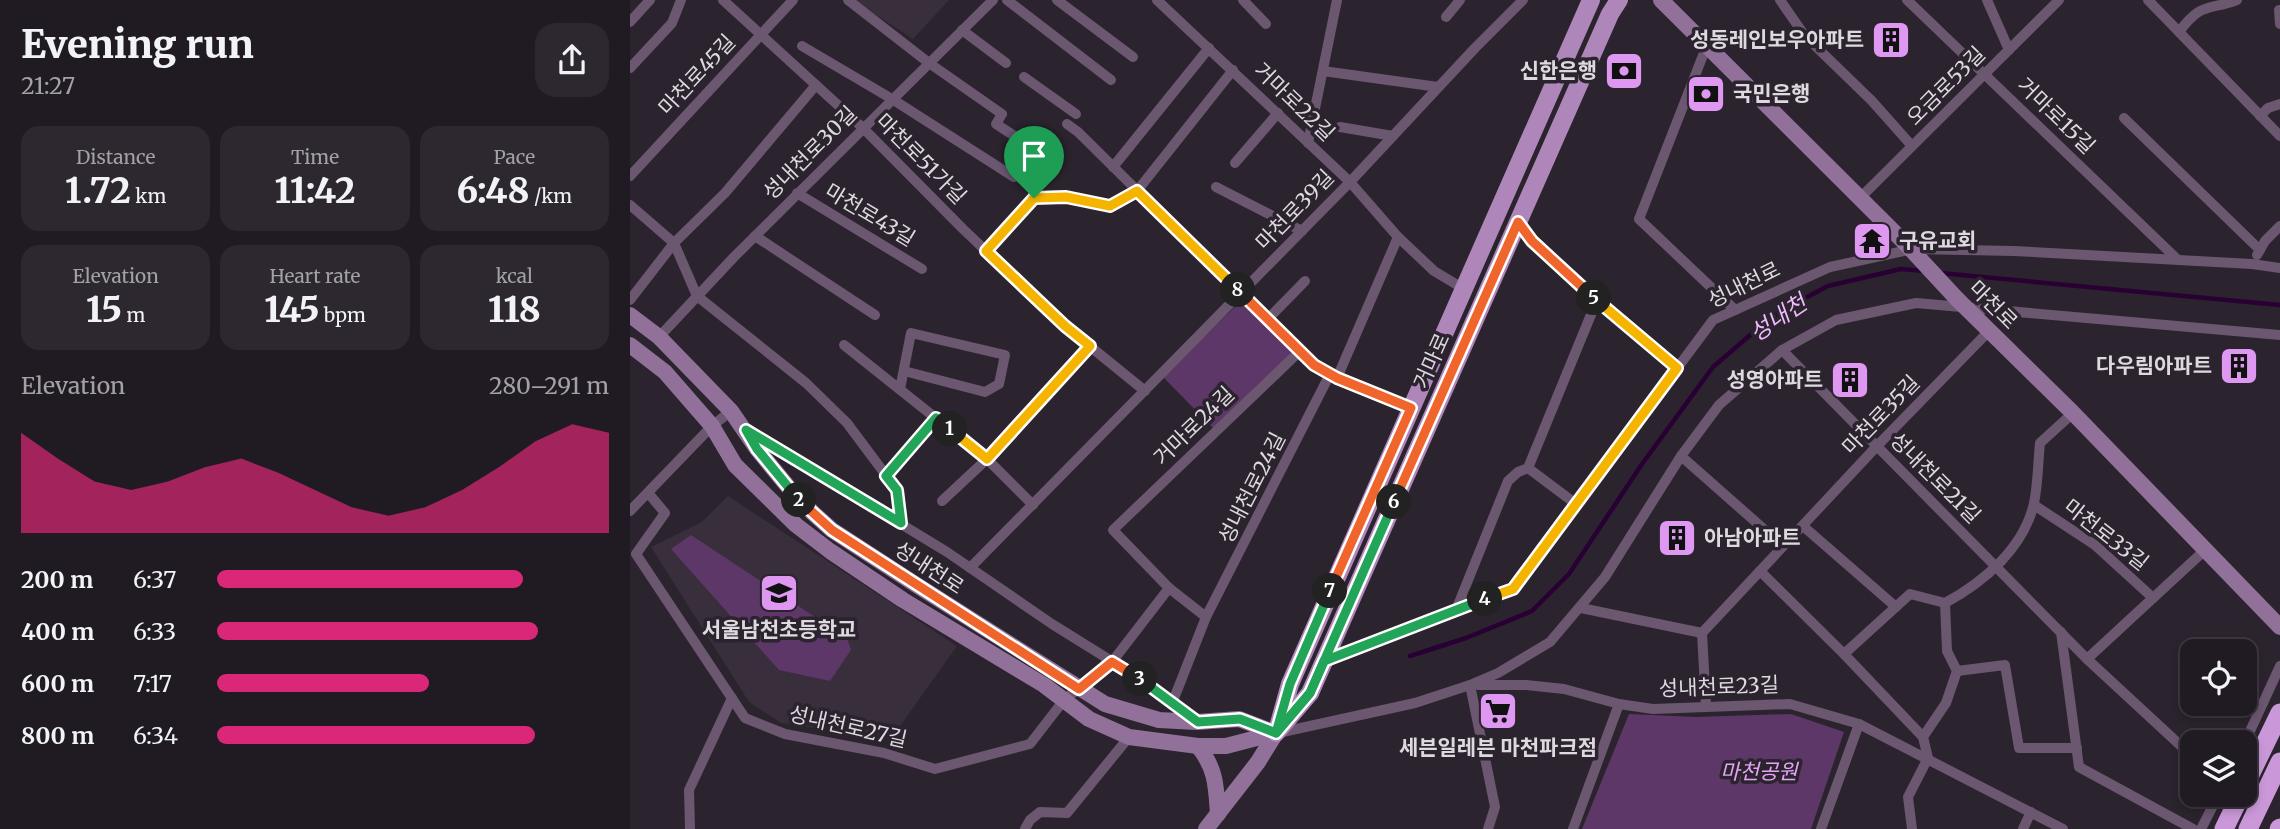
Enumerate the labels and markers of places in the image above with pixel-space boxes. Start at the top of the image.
building icon: 성동레인보우아파트 [1870,19,1912,61]
place label: 성동레인보우아파트 [1690,26,1864,53]
bank icon: 신한은행 [1603,50,1645,92]
place label: 신한은행 [1520,57,1597,84]
bank icon: 국민은행 [1685,73,1727,115]
place label: 국민은행 [1733,80,1810,107]
pin [1004,126,1064,198]
temple icon: 구유교회 [1851,220,1893,262]
place label: 구유교회 [1899,227,1976,254]
pin: 8 [1220,272,1256,308]
pin: 5 [1576,280,1612,316]
building icon: 다우림아파트 [2218,345,2260,387]
place label: 다우림아파트 [2096,352,2212,379]
building icon: 성영아파트 [1829,359,1871,401]
place label: 성영아파트 [1726,366,1823,393]
pin: 1 [932,412,968,446]
pin: 2 [782,482,816,518]
pin: 6 [1376,484,1412,520]
building icon: 아남아파트 [1656,517,1698,559]
place label: 아남아파트 [1704,524,1801,551]
school or university icon: 서울남천초등학교 [758,572,800,614]
pin: 7 [1312,574,1348,608]
pin: 4 [1468,582,1502,616]
place label: 서울남천초등학교 [702,616,856,643]
pin: 3 [1122,662,1158,696]
supermarket icon: 세븐일레븐 마천파크점 [1477,690,1519,732]
place label: 세븐일레븐 마천파크점 [1399,734,1597,761]

